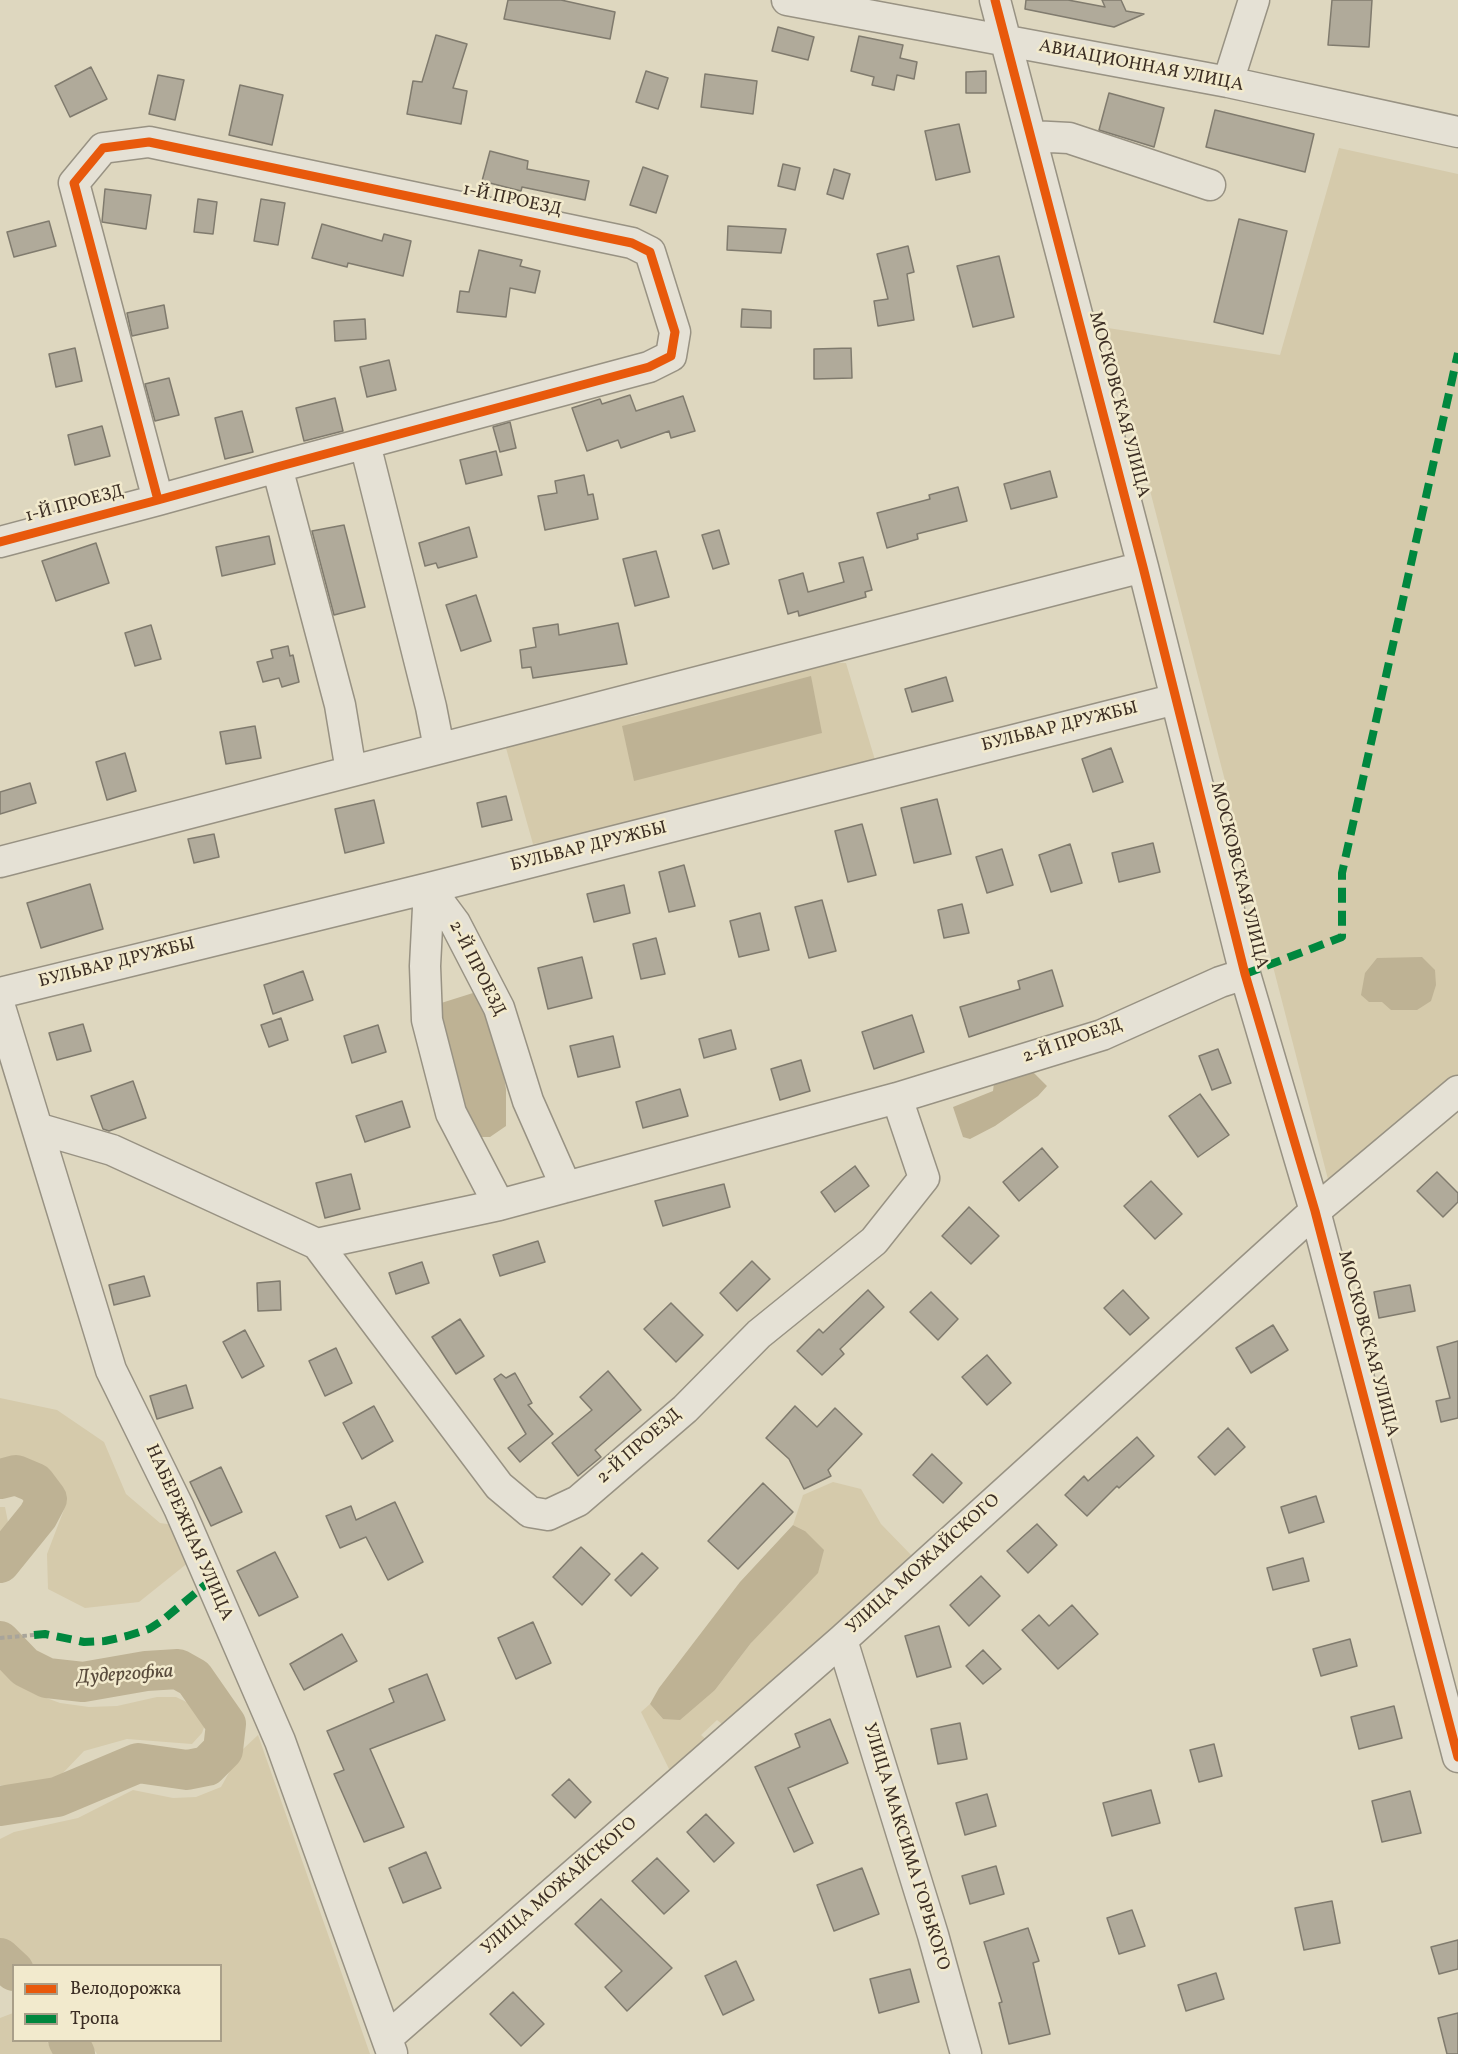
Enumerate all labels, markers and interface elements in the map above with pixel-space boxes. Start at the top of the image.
street label: АВИАЦИОННАЯ УЛИЦА [1037,37,1245,97]
street label: 1-Й ПРОЕЗД [460,180,564,222]
street label: МОСКОВСКАЯ УЛИЦА [1083,310,1153,500]
street label: 1-Й ПРОЕЗД [23,481,127,529]
street label: БУЛЬВАР ДРУЖБЫ [980,698,1140,758]
street label: МОСКОВСКАЯ УЛИЦА [1204,780,1272,972]
street label: БУЛЬВАР ДРУЖБЫ [509,818,669,878]
street label: 2-Й ПРОЕЗД [443,918,509,1020]
street label: БУЛЬВАР ДРУЖБЫ [37,934,197,994]
street label: 2-Й ПРОЕЗД [1020,1015,1126,1069]
street label: МОСКОВСКАЯ УЛИЦА [1332,1249,1402,1439]
street label: 2-Й ПРОЕЗД [594,1405,686,1489]
street label: НАБЕРЕЖНАЯ УЛИЦА [139,1442,237,1624]
street label: УЛИЦА МОЖАЙСКОГО [843,1490,1005,1640]
water label: Дудергофка [76,1661,174,1691]
street label: УЛИЦА МАКСИМА ГОРЬКОГО [857,1721,953,1973]
street label: УЛИЦА МОЖАЙСКОГО [478,1814,642,1960]
legend [12,1964,222,2042]
text: Велодорожка [70,1977,181,2002]
text: Тропа [70,2007,119,2032]

